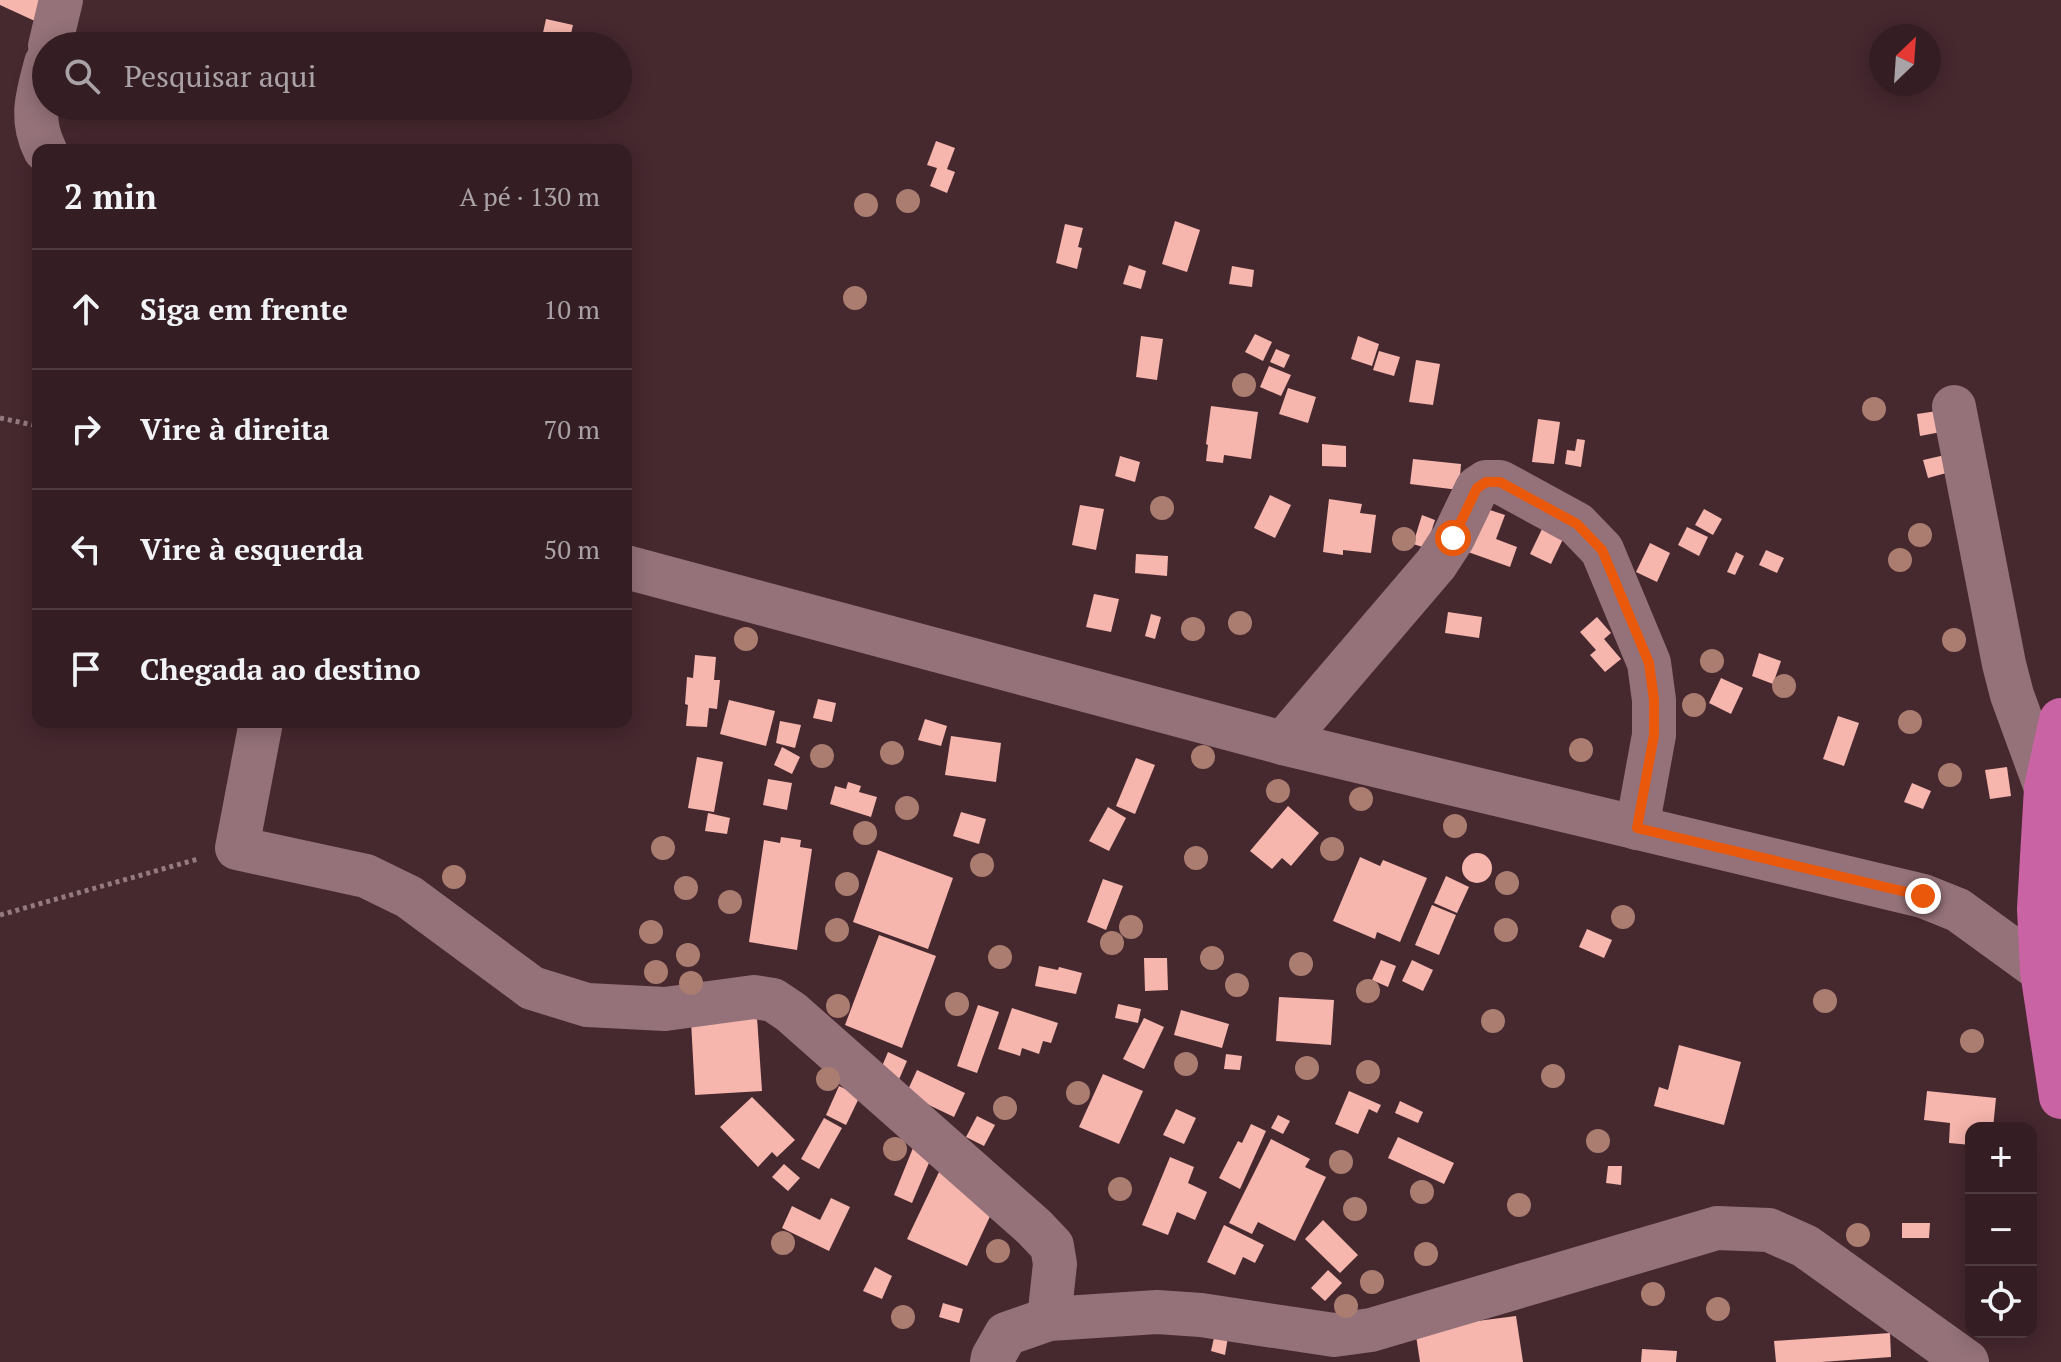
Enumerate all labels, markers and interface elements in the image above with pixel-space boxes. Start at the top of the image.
north arrow [1869,24,1941,96]
search box [32,32,632,120]
icon: search [60,54,104,98]
text: Pesquisar aqui [124,56,317,96]
text: 2 min [64,174,157,219]
text: A pé · 130 m [459,179,600,213]
icon: ahead [64,287,108,331]
text: Siga em frente [140,289,348,329]
text: 10 m [544,292,600,326]
icon: right [64,407,108,451]
text: Vire à direita [140,409,330,449]
text: 70 m [544,412,600,446]
route start [1435,520,1471,556]
icon: left [64,527,108,571]
text: Vire à esquerda [140,529,364,569]
text: 50 m [544,532,600,566]
icon: arrive [64,647,108,691]
text: Chegada ao destino [140,649,421,689]
route end [1905,878,1941,914]
map controls [1965,1122,2037,1338]
button: + [1965,1122,2037,1194]
button: − [1965,1194,2037,1266]
button: locate [1965,1266,2037,1338]

